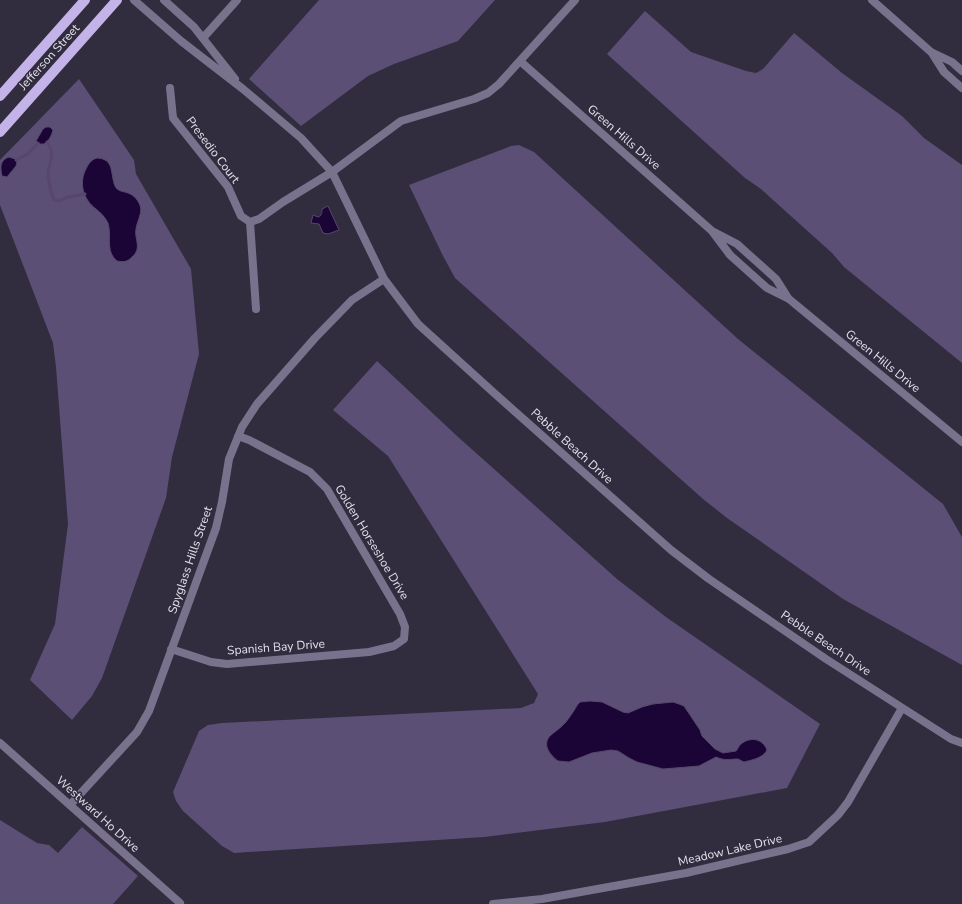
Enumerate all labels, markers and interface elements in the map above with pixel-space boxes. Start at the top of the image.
street label: Jefferson Street [14,20,83,94]
street label: Green Hills Drive [584,101,664,173]
street label: Presedio Court [183,113,244,187]
street label: Green Hills Drive [842,326,924,396]
street label: Pebble Beach Drive [527,405,617,487]
street label: Golden Horseshoe Drive [331,482,413,602]
street label: Spyglass Hills Street [164,503,216,616]
street label: Pebble Beach Drive [778,607,874,679]
street label: Spanish Bay Drive [226,636,326,658]
street label: Westward Ho Drive [53,772,143,856]
street label: Meadow Lake Drive [676,830,784,870]

